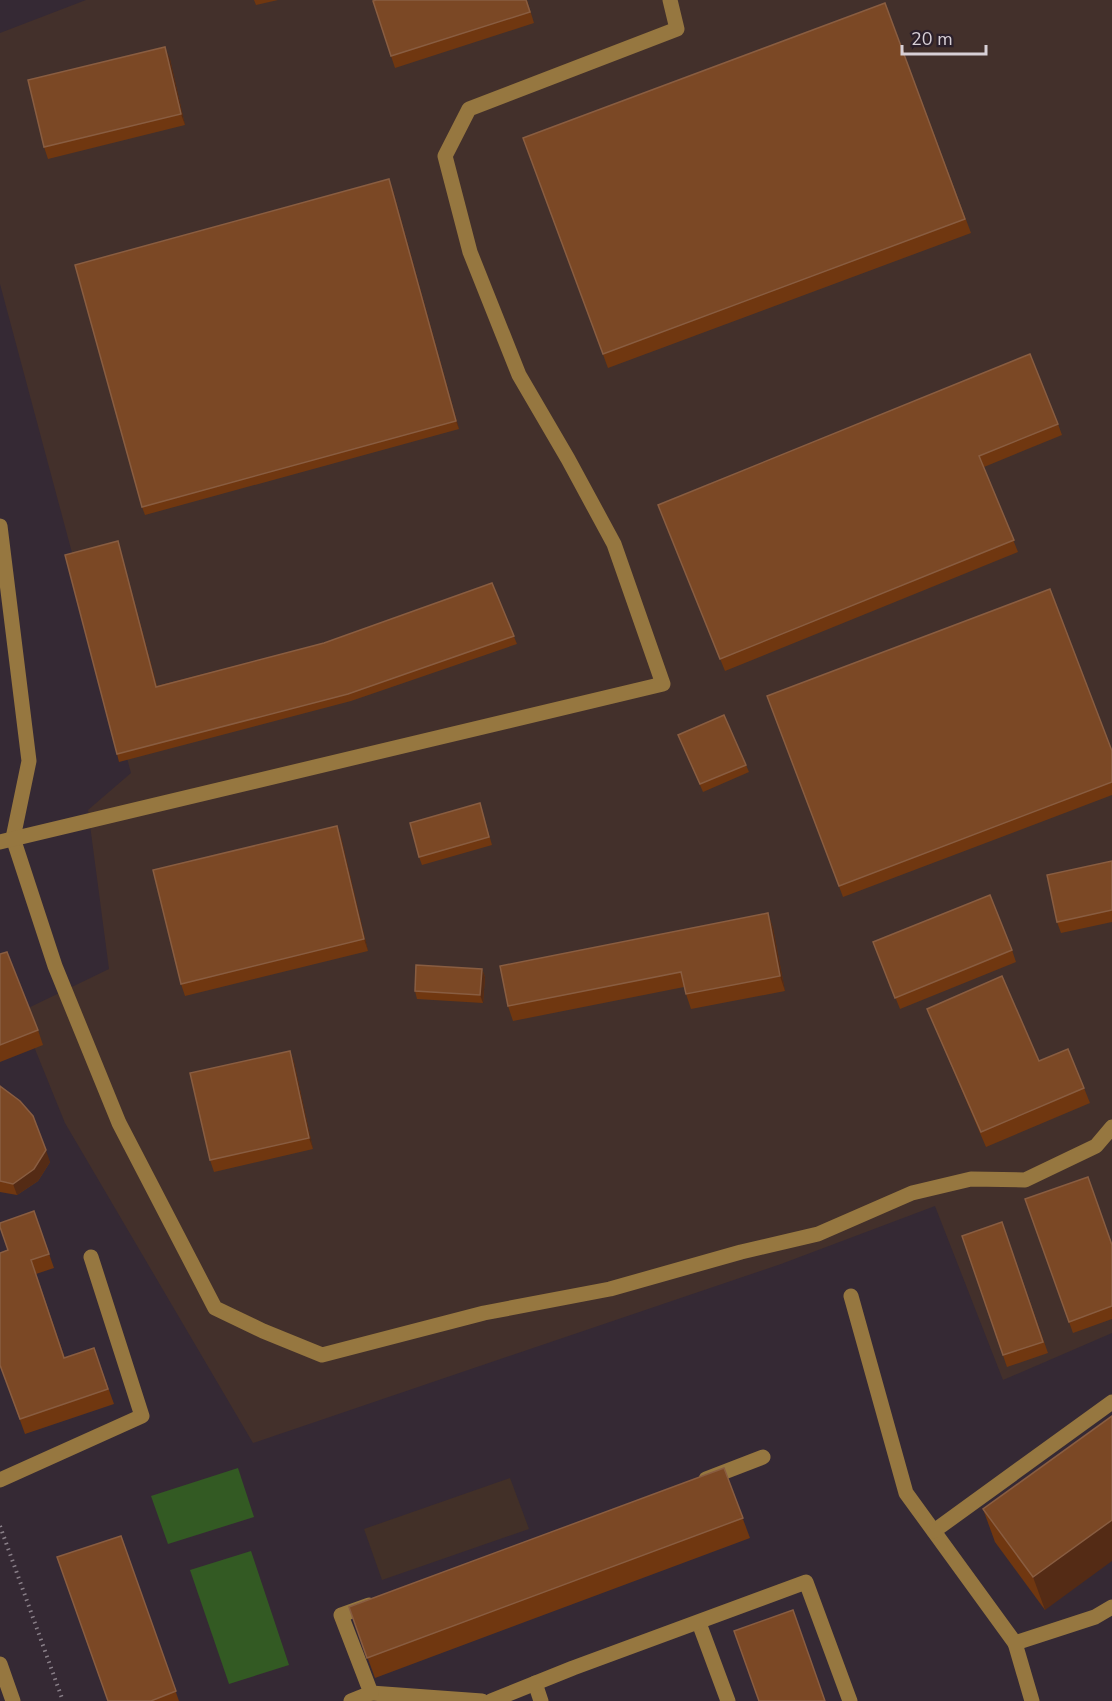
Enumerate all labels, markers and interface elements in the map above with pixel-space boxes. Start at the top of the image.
scale bar [902,18,986,56]
text: 20 m [911,27,953,51]

